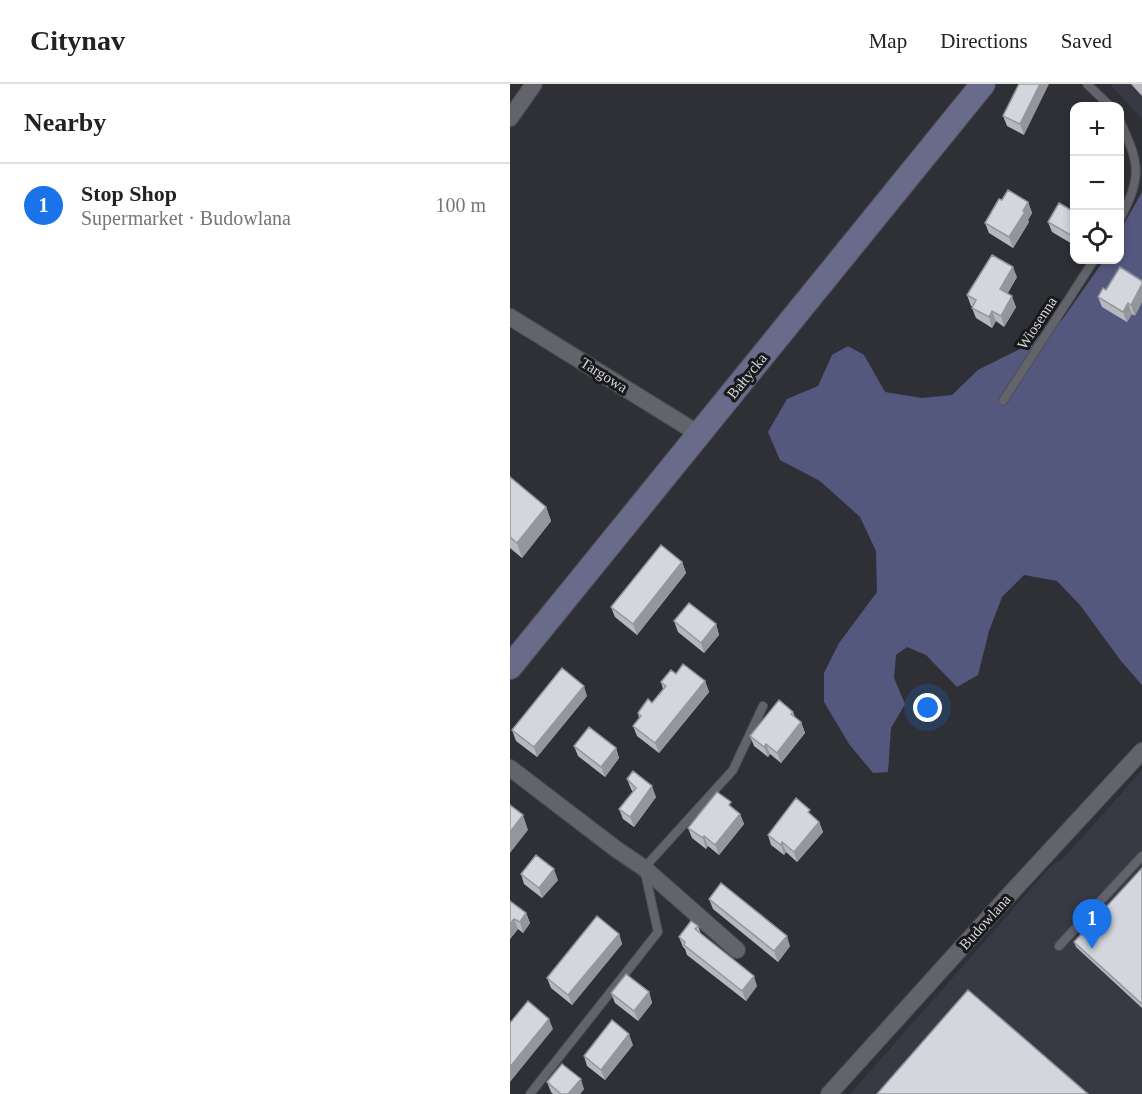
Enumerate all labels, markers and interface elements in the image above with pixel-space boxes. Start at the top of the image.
text: Citynav [30,25,125,56]
text: Map [869,29,907,53]
text: Directions [940,29,1028,53]
text: Saved [1061,29,1112,53]
map controls [1070,102,1124,264]
button: + [1070,102,1124,156]
text: Nearby [24,108,106,137]
button: − [1070,156,1124,210]
text: Stop Shop [81,181,177,206]
text: 1 [39,194,49,216]
text: 100 m [435,194,486,216]
text: Supermarket · Budowlana [81,207,291,229]
button: locate [1070,210,1124,264]
street label: Wiosenna [1014,293,1060,352]
street label: Bałtycka [724,350,770,402]
street label: Targowa [578,354,631,396]
your location [913,693,942,722]
street label: Budowlana [956,891,1014,953]
pin: 1 [1072,900,1112,949]

